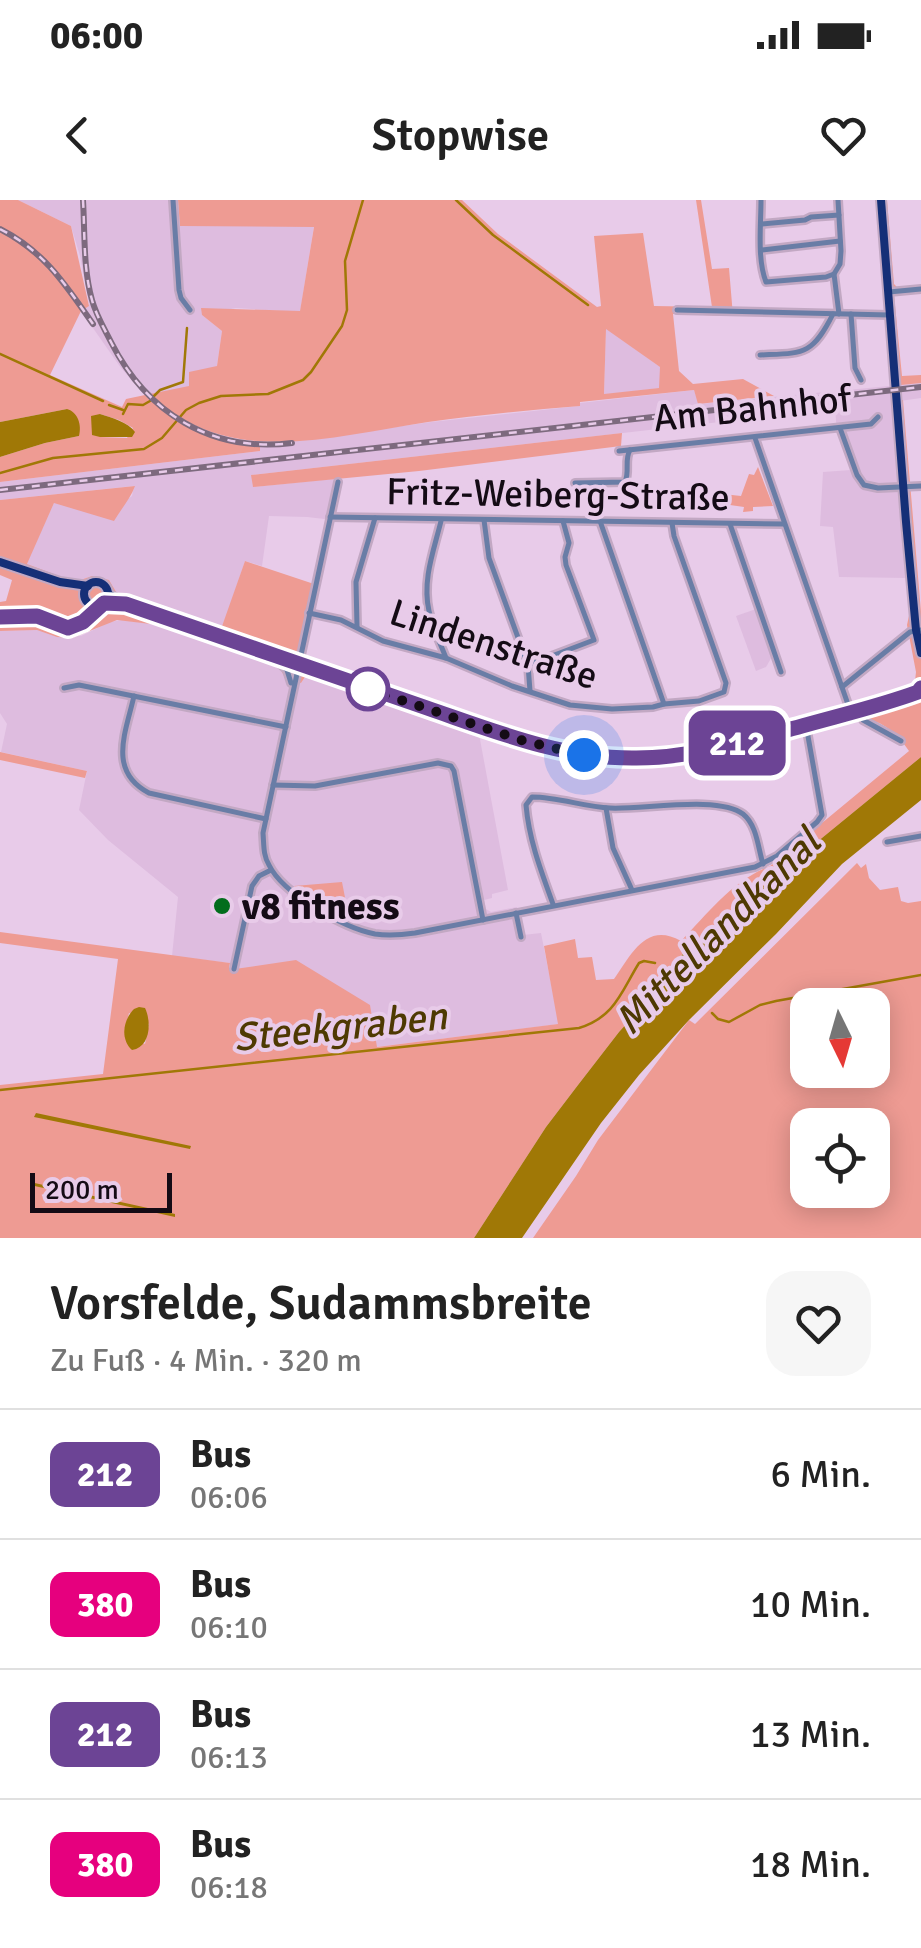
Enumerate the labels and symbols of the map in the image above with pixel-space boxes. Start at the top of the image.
street label: Am Bahnhof [651,375,855,442]
street label: Fritz-Weiberg-Straße [386,468,730,521]
street label: Lindenstraße [384,589,604,700]
unlabelled marker [347,668,389,710]
line badge: 212 [680,710,794,776]
your location [559,730,609,780]
water label: Mittellandkanal [604,816,834,1045]
place label: v8 fitness [241,883,400,930]
marker: v8 fitness [211,895,233,917]
north arrow [790,988,890,1088]
water label: Steekgraben [231,991,450,1063]
scale bar [30,1168,172,1213]

